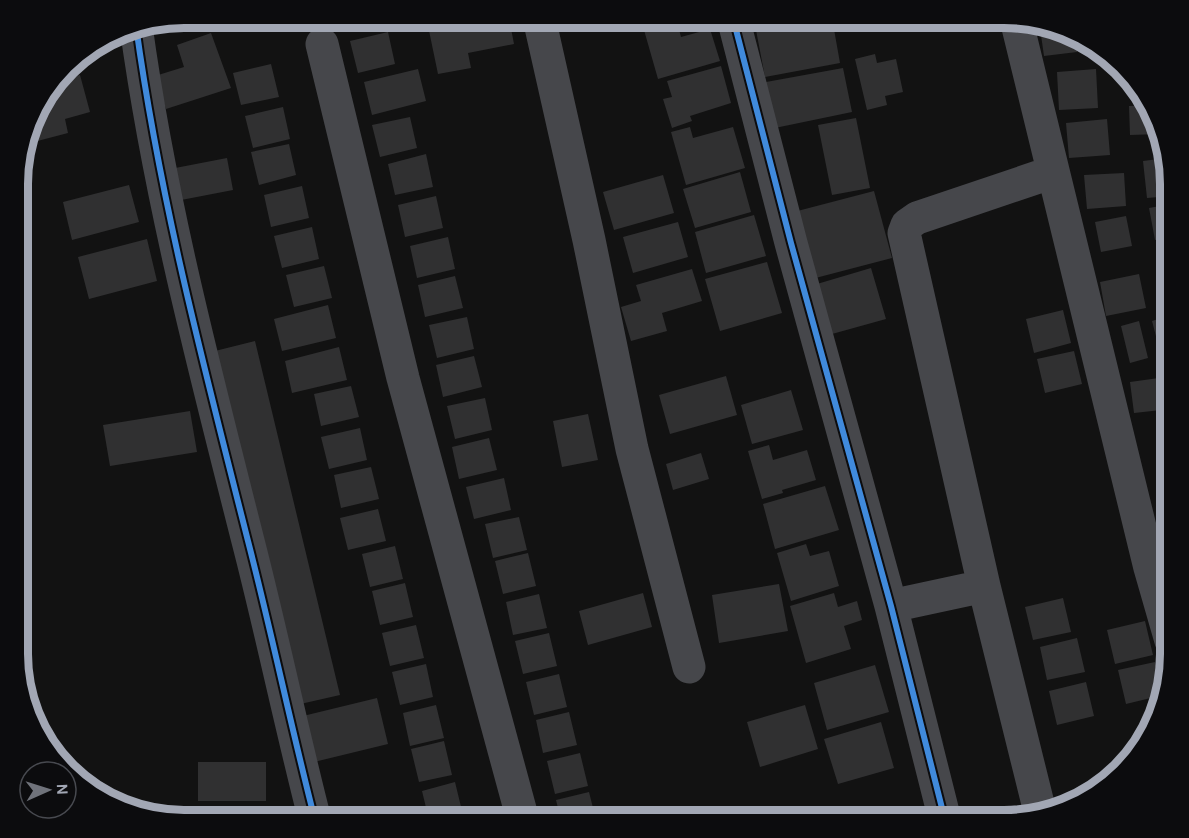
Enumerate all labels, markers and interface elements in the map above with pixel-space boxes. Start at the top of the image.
north arrow [18,760,78,820]
text: N [53,783,72,795]

